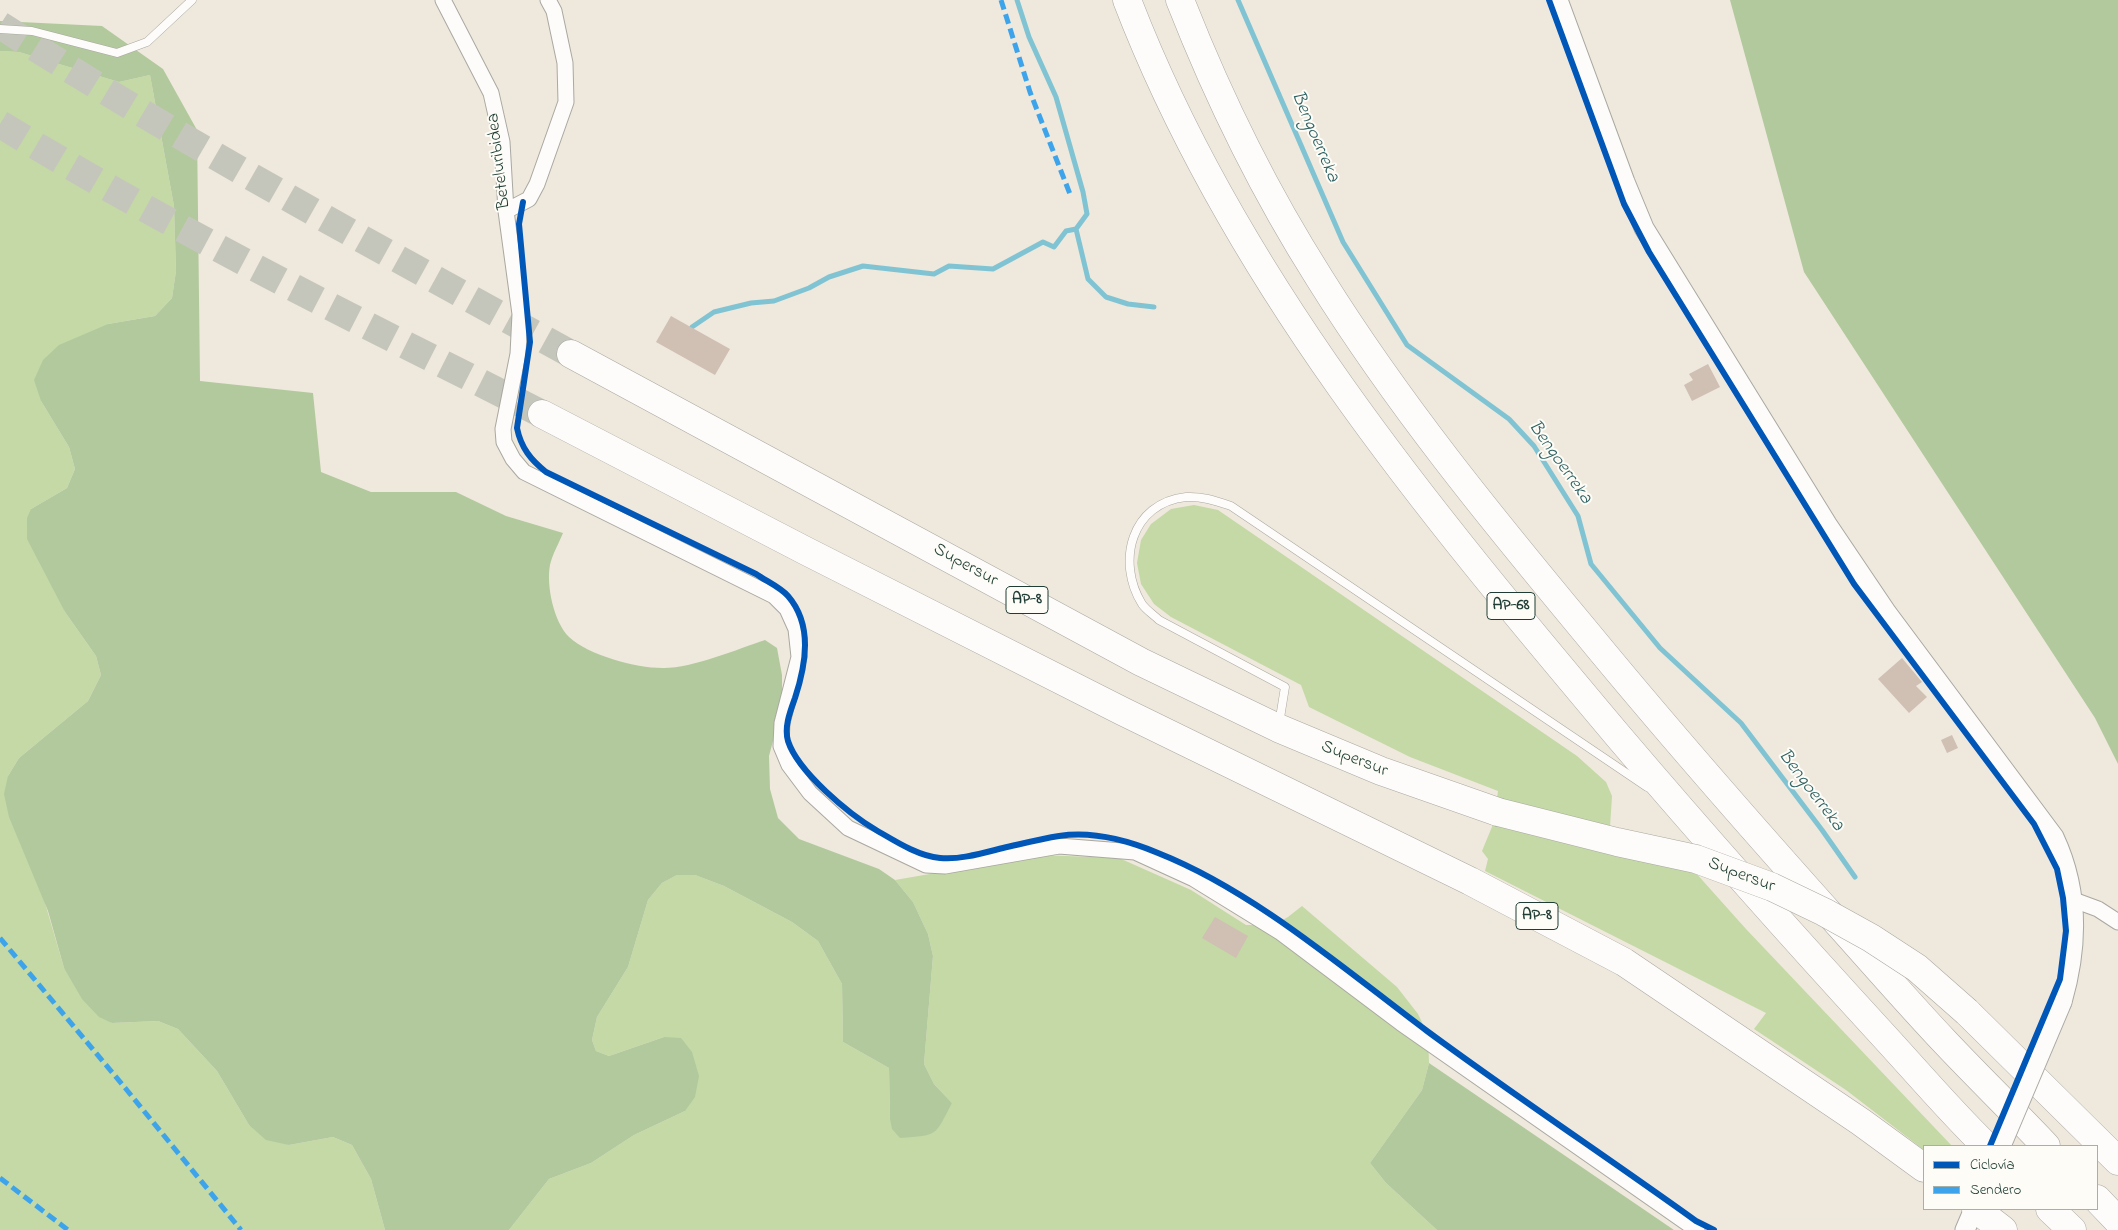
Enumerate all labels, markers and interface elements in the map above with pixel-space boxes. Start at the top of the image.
water label: Bengoerreka [1285,88,1343,186]
street label: Beteluribidea [483,112,517,210]
water label: Bengoerreka [1522,417,1596,509]
street label: Supersur [929,540,1001,592]
road number: AP-8 [1006,586,1048,614]
road number: AP-68 [1487,592,1535,620]
street label: Supersur [1317,737,1391,783]
water label: Bengoerreka [1772,746,1848,836]
street label: Supersur [1704,853,1778,899]
road number: AP-8 [1516,902,1558,929]
legend [1923,1145,2098,1210]
text: Ciclovía [1970,1154,2015,1176]
text: Sendero [1970,1179,2021,1201]

